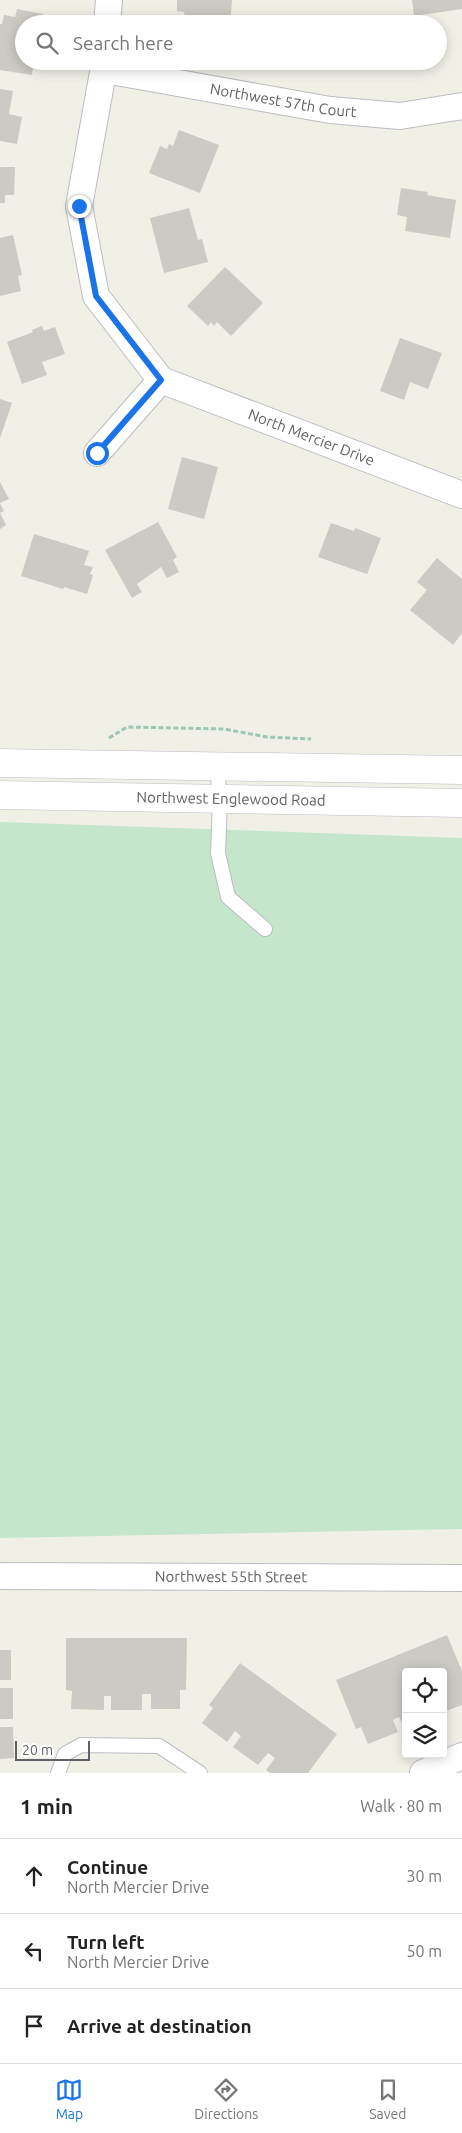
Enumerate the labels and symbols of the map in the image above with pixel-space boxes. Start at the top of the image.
street label: Northwest 57th Court [209,80,357,120]
route end [68,195,91,218]
street label: North Mercier Drive [246,405,377,469]
route start [86,442,109,465]
street label: Northwest Englewood Road [136,788,326,809]
street label: Northwest 55th Street [155,1568,307,1585]
scale bar [15,1738,90,1761]

